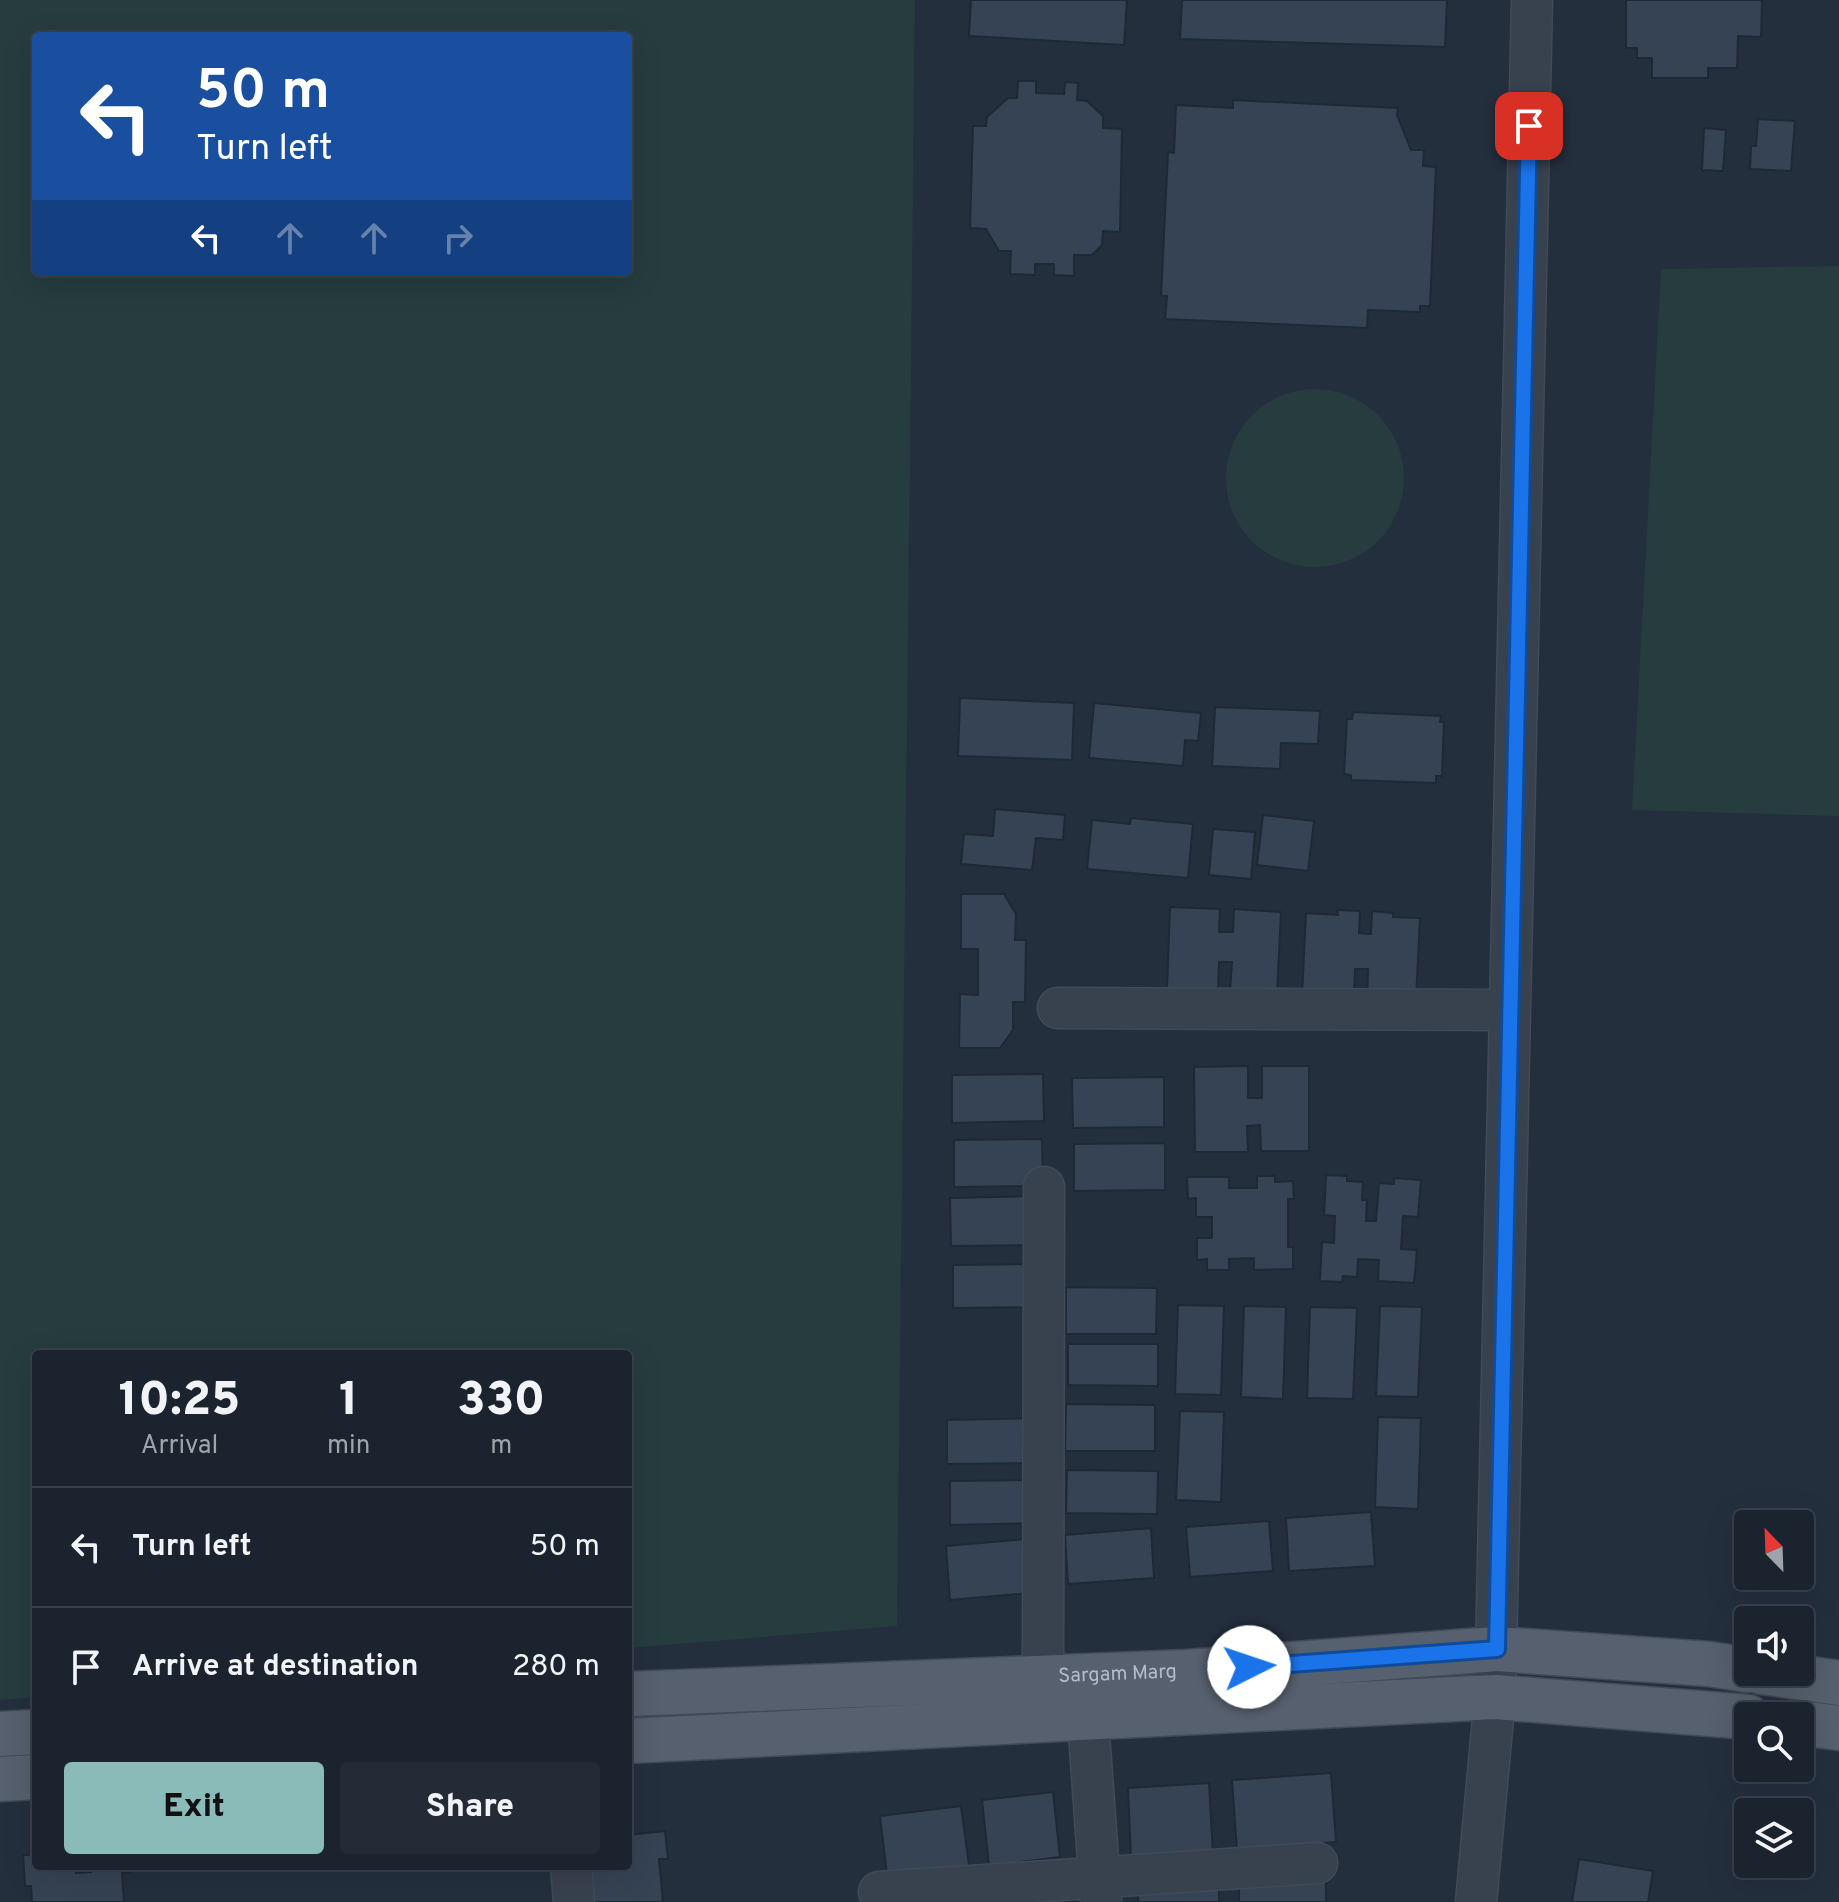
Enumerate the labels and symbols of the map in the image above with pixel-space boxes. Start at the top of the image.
pin [1495,92,1563,160]
north arrow [1734,1510,1814,1590]
position arrow [1207,1625,1291,1709]
street label: Sargam Marg [1058,1659,1177,1690]

